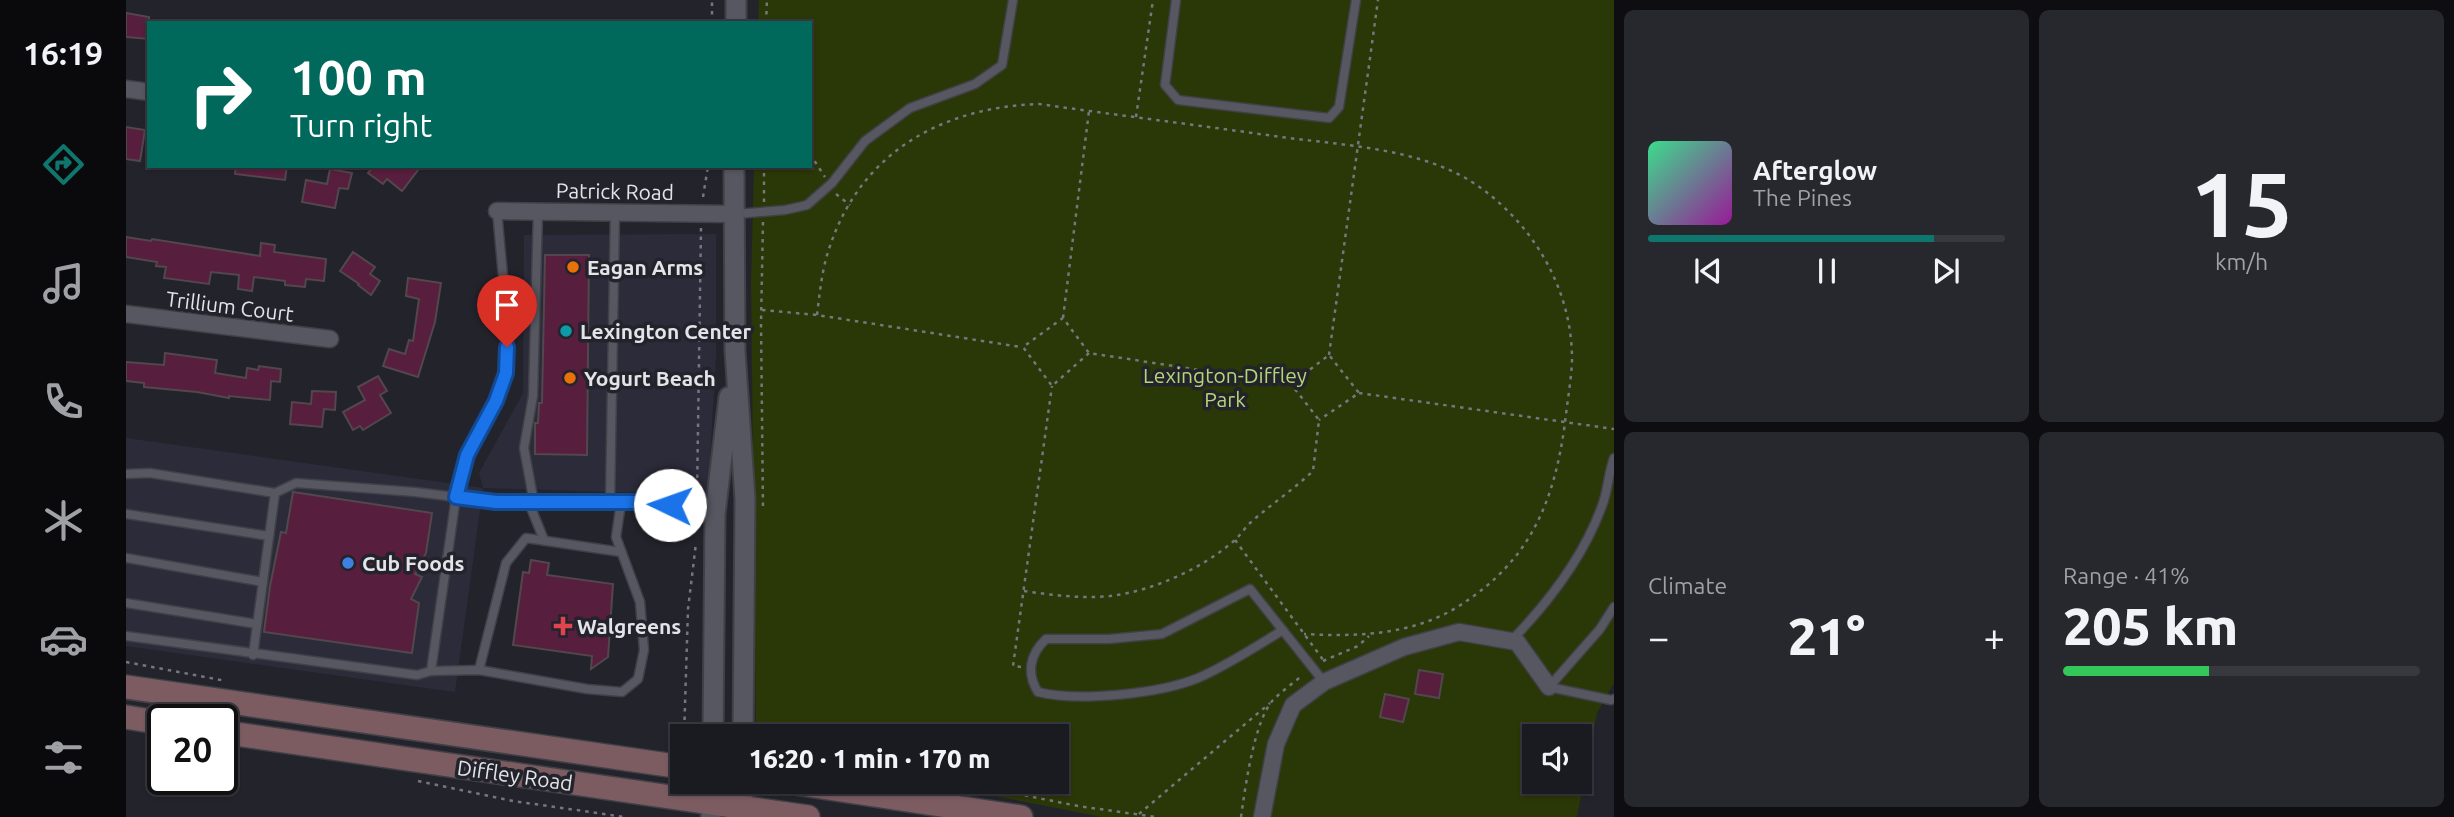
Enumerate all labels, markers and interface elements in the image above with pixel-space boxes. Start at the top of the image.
text: 16:19 [23,35,103,71]
icon: right [175,49,266,140]
text: 100 m [290,49,427,104]
text: Turn right [290,107,432,143]
icon: directions [39,140,88,189]
text: 15 [2190,152,2293,254]
text: Afterglow [1753,156,1877,185]
street label: Patrick Road [556,178,674,204]
text: The Pines [1753,185,1852,210]
text: km/h [2215,249,2268,274]
icon: previous [1689,252,1727,290]
icon: pause [1808,252,1846,290]
icon: next [1927,252,1965,290]
place label: Eagan Arms [587,255,703,279]
icon: music [39,259,88,308]
marker: Eagan Arms [565,259,581,275]
pin [477,275,537,347]
street label: Trillium Court [165,286,295,326]
icon: arrive [488,286,526,324]
place label: Lexington Center [580,319,752,343]
marker: Lexington Center [558,323,574,339]
park label: Lexington-Diffley Park [1143,363,1307,411]
place label: Yogurt Beach [584,366,716,390]
marker: Yogurt Beach [562,370,578,386]
icon: phone [39,377,88,426]
position arrow [633,468,707,542]
icon: climate [39,496,88,545]
place label: Cub Foods [362,551,465,575]
marker: Cub Foods [340,555,356,571]
text: Range · 41% [2063,563,2190,588]
text: Climate [1648,573,1727,598]
text: 205 km [2063,597,2238,655]
text: 21° [1788,607,1865,665]
place label: Walgreens [577,614,681,638]
icon: car [39,615,88,664]
text: − [1648,616,1669,658]
text: + [1984,616,2005,658]
marker: Walgreens [555,618,571,634]
speed limit sign: 20 [147,704,238,795]
map controls [1522,724,1592,794]
button: sound [1522,724,1592,794]
icon: filters [39,733,88,782]
text: 16:20 · 1 min · 170 m [749,744,990,773]
street label: Diffley Road [456,755,574,795]

